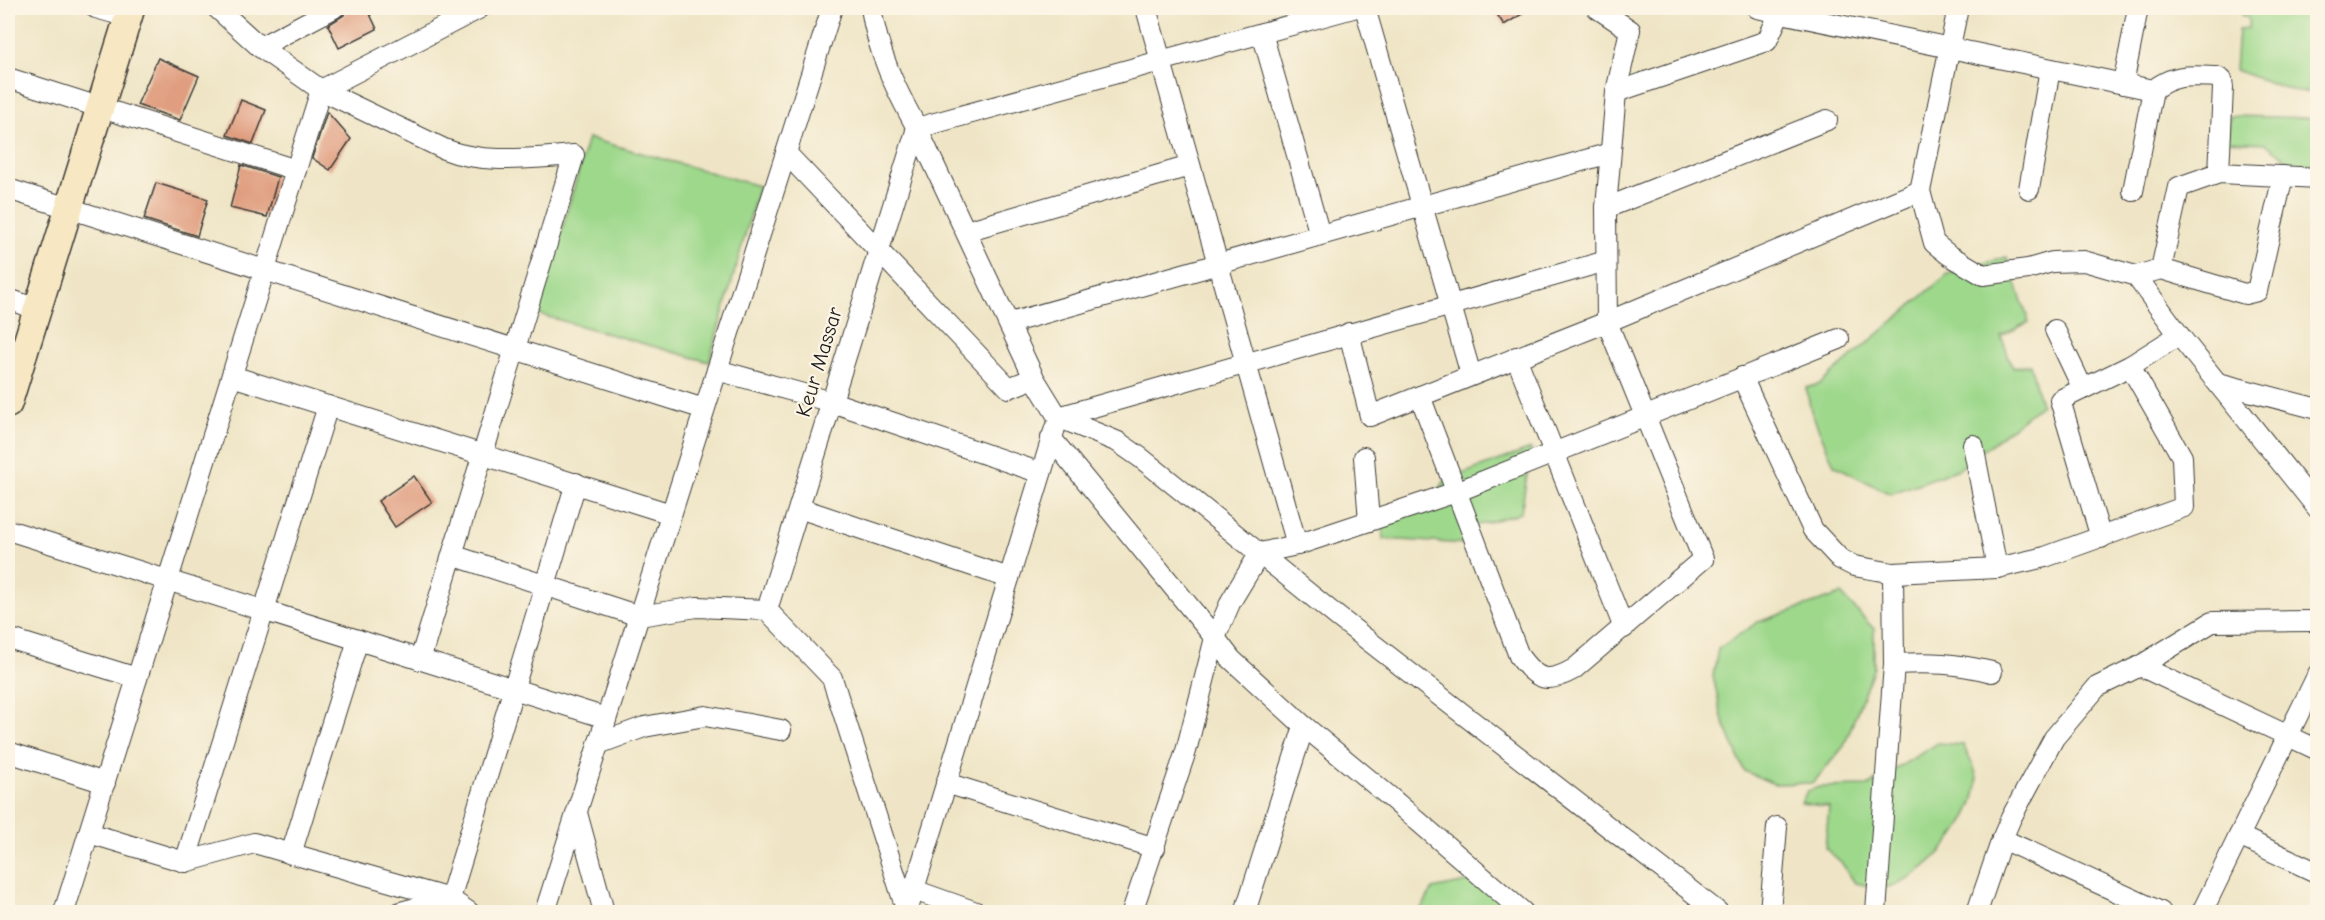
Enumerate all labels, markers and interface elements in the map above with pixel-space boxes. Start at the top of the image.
street label: Keur Massar [791,304,847,420]

